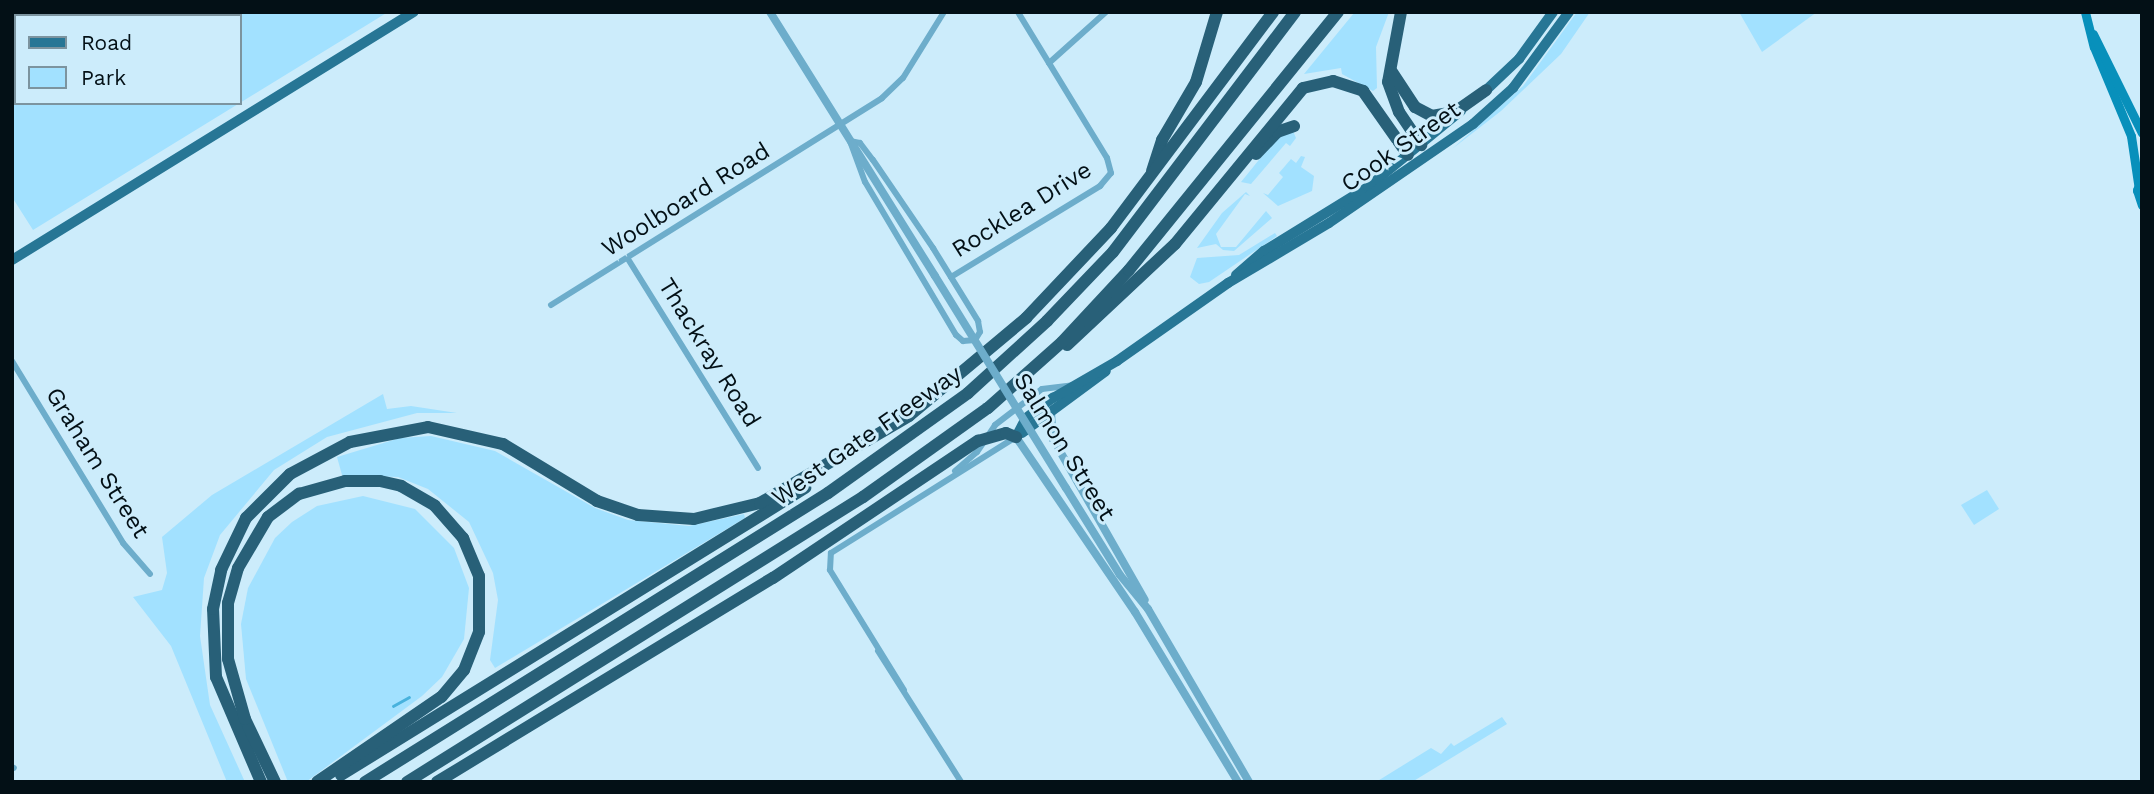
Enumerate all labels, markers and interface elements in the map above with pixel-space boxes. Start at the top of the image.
legend [14,14,242,105]
text: Road [81,30,132,55]
text: Park [81,65,126,90]
street label: Cook Street [1336,95,1466,199]
street label: Woolboard Road [597,137,775,263]
street label: Rocklea Drive [947,155,1097,265]
street label: Thackray Road [651,273,767,433]
street label: West Gate Freeway [767,360,967,512]
street label: Salmon Street [1007,368,1121,526]
street label: Graham Street [39,382,155,544]

